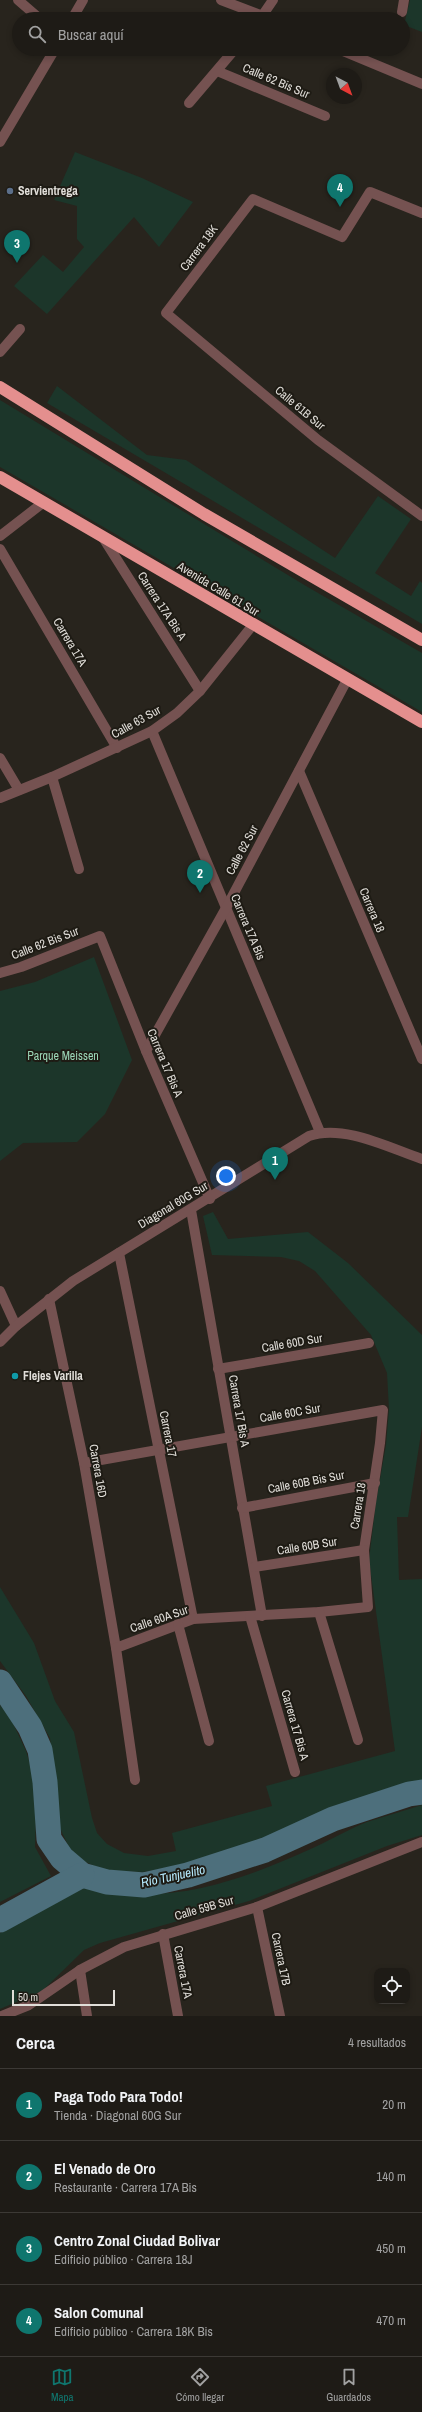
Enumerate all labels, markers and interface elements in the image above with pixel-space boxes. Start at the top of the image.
search box [12,12,410,56]
icon: search [26,23,48,45]
text: Buscar aquí [58,24,124,45]
street label: Calle 62 Bis Sur [240,60,313,103]
north arrow [326,68,362,104]
pin: 4 [327,174,353,207]
place label: Servientrega [18,183,78,199]
marker: Servientrega [5,186,15,196]
street label: Carrera 18K [176,221,222,274]
pin: 3 [4,230,30,263]
street label: Calle 61B Sur [272,382,329,434]
street label: Avenida Calle 61 Sur [173,558,263,620]
street label: Carrera 17A Bis A [134,569,190,644]
street label: Carrera 17A [49,615,91,669]
street label: Calle 63 Sur [108,702,164,742]
street label: Calle 62 Sur [222,822,262,878]
pin: 2 [187,860,213,893]
street label: Carrera 18 [355,885,389,935]
street label: Carrera 17A Bis [227,892,269,962]
street label: Calle 62 Bis Sur [9,923,82,963]
street label: Carrera 17 Bis A [143,1026,187,1100]
park label: Parque Meissen [27,1048,99,1064]
pin: 1 [262,1147,288,1180]
your location [216,1166,236,1186]
street label: Diagonal 60G Sur [135,1177,211,1232]
street label: Calle 60D Sur [260,1330,324,1356]
place label: Flejes Varilla [23,1368,83,1384]
marker: Flejes Varilla [10,1371,20,1381]
street label: Carrera 17 Bis A [225,1374,253,1449]
street label: Calle 60C Sur [258,1400,322,1426]
street label: Carrera 17 [156,1409,180,1459]
street label: Carrera 16D [85,1443,111,1499]
street label: Calle 60B Bis Sur [266,1467,346,1497]
street label: Carrera 18 [346,1482,370,1530]
street label: Calle 60B Sur [276,1533,339,1559]
street label: Calle 60A Sur [128,1601,191,1636]
street label: Carrera 17 Bis A [277,1688,313,1763]
water label: Río Tunjuelito [139,1861,207,1891]
street label: Calle 59B Sur [173,1892,236,1924]
street label: Carrera 17B [268,1931,294,1987]
street label: Carrera 17A [170,1944,196,2000]
map controls [374,1968,410,2004]
button: locate [374,1968,410,2004]
scale bar [12,1988,115,2007]
text: 50 m [18,1990,38,2004]
text: Cerca [16,2031,55,2054]
text: 4 resultados [348,2034,406,2051]
text: Paga Todo Para Todo! [54,2086,183,2107]
text: 1 [26,2096,32,2113]
text: 20 m [382,2096,406,2113]
text: Tienda · Diagonal 60G Sur [54,2107,181,2124]
text: El Venado de Oro [54,2158,156,2179]
text: 2 [26,2168,32,2185]
text: 140 m [376,2168,406,2185]
text: Restaurante · Carrera 17A Bis [54,2179,197,2196]
text: Centro Zonal Ciudad Bolivar [54,2230,220,2251]
text: 3 [26,2240,32,2257]
text: 450 m [376,2240,406,2257]
text: Edificio público · Carrera 18J [54,2251,193,2268]
text: Salon Comunal [54,2302,144,2323]
text: 4 [26,2312,32,2329]
text: 470 m [376,2312,406,2329]
text: Edificio público · Carrera 18K Bis [54,2323,213,2340]
tab: Mapa [51,2366,74,2404]
tab: Cómo llegar [176,2366,224,2404]
tab: Guardados [326,2366,371,2404]

